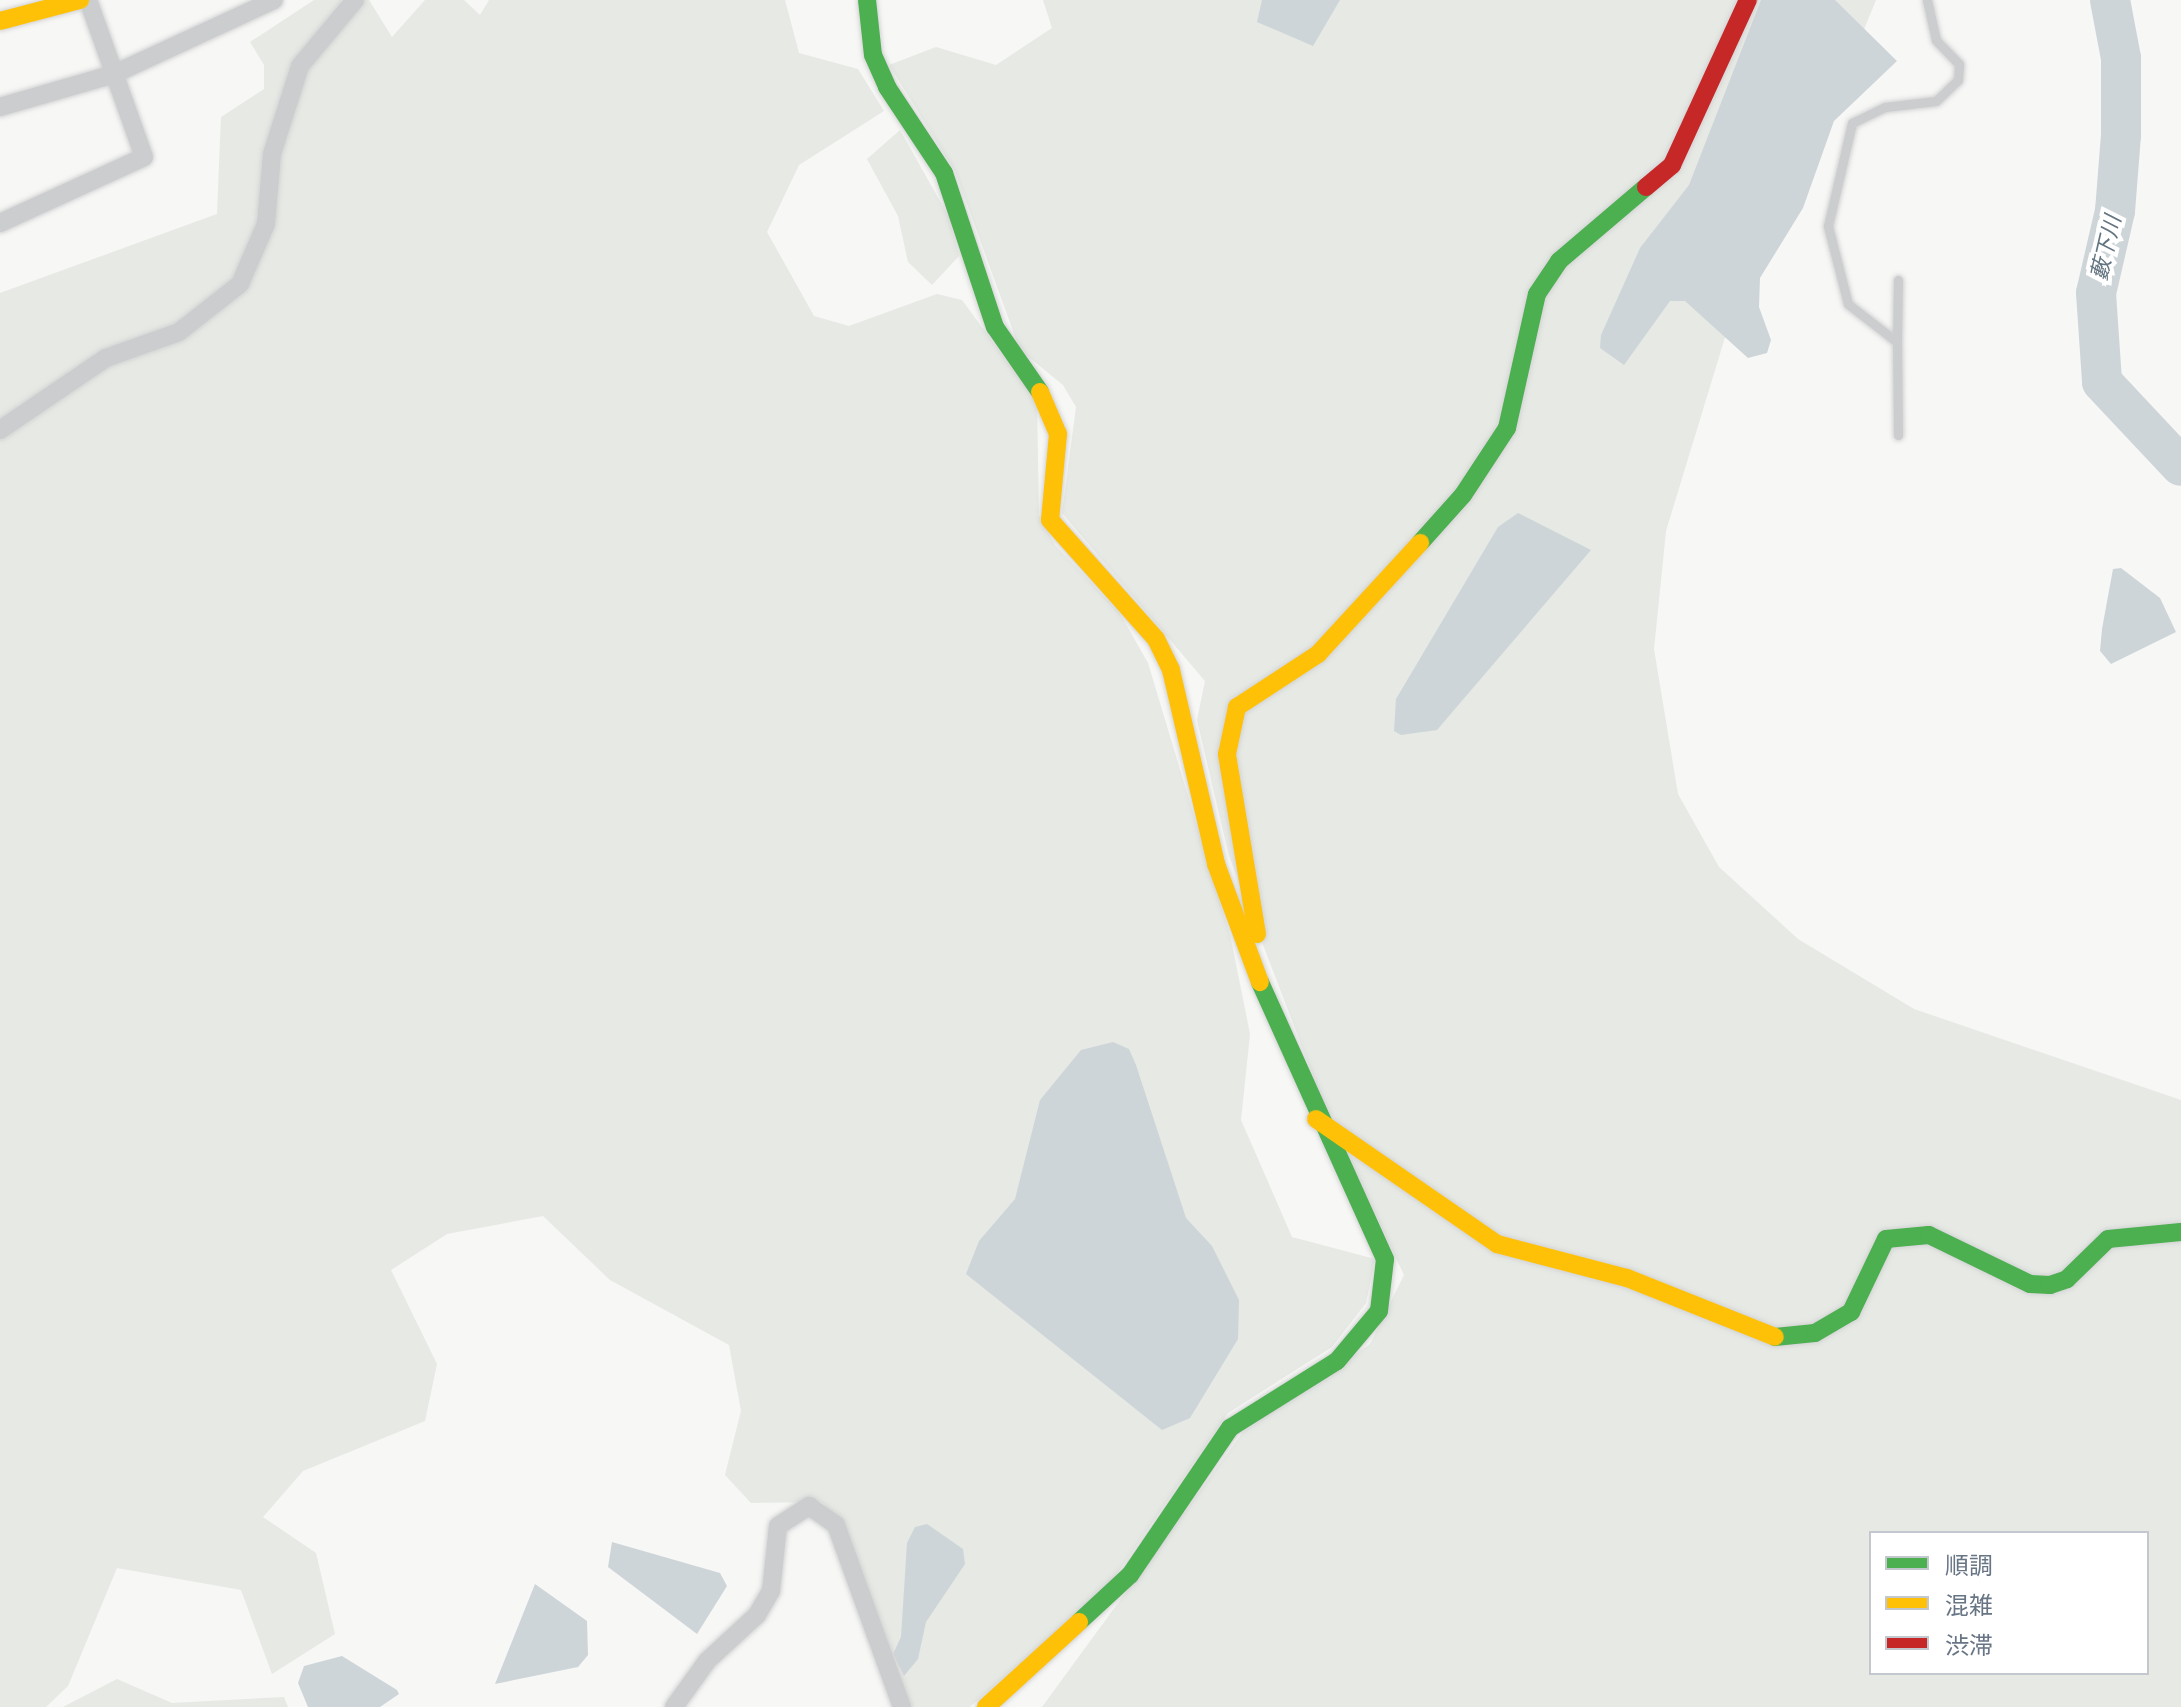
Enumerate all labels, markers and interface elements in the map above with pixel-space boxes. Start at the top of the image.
water label: 藪下川 [2086,213,2126,283]
legend [1869,1531,2149,1675]
text: 順調 [1945,1550,1993,1580]
text: 混雑 [1945,1590,1993,1620]
text: 渋滞 [1945,1630,1993,1660]

